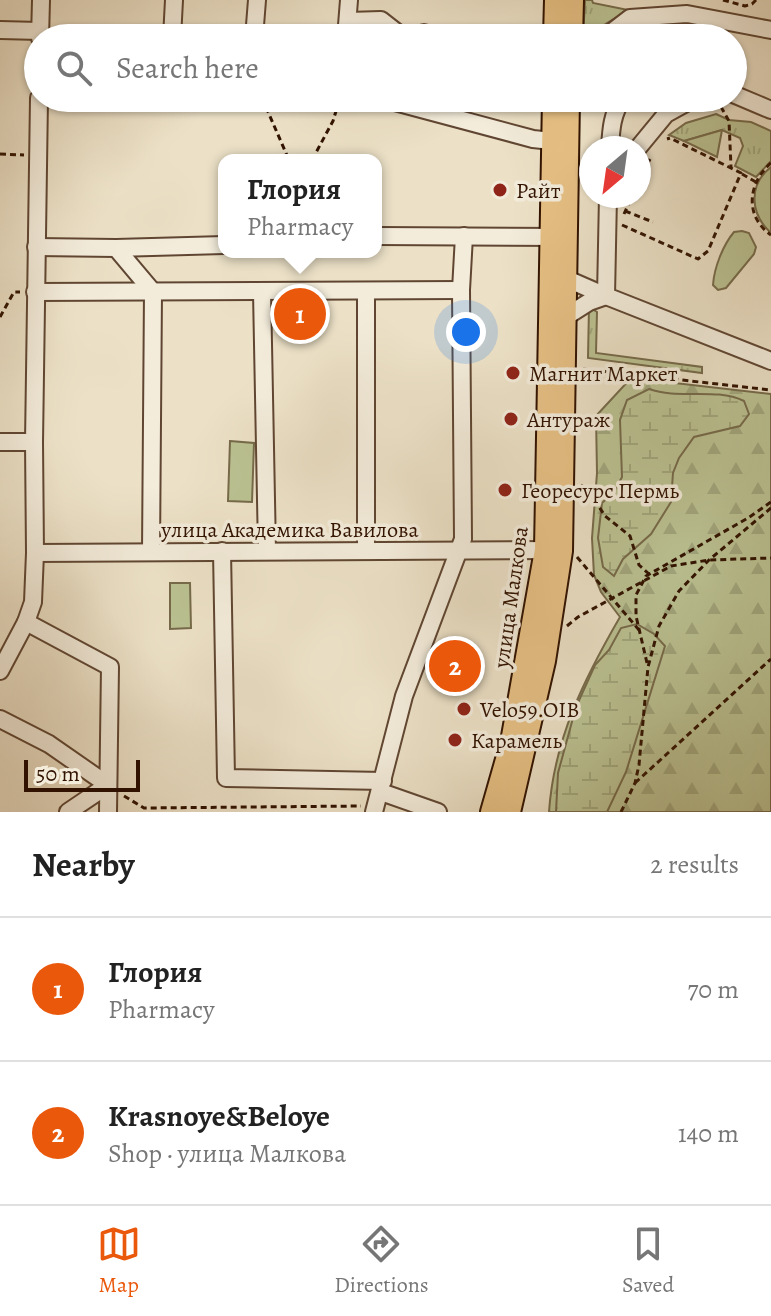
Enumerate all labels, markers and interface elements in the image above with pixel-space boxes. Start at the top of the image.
search box [24,24,747,112]
icon: search [52,46,96,90]
text: Search here [116,48,259,88]
north arrow [579,136,651,208]
popup [218,154,382,258]
text: Глория [247,169,341,209]
place label: Райт [516,176,561,206]
marker: Райт [491,181,509,199]
text: Pharmacy [247,209,353,244]
pin: 1 [274,284,326,344]
your location [446,312,486,352]
place label: Магнит Маркет [529,359,678,389]
marker: Магнит Маркет [504,364,522,382]
place label: Антураж [526,405,611,435]
marker: Антураж [502,410,520,428]
place label: Георесурс Пермь [521,476,680,506]
marker: Георесурс Пермь [496,481,514,499]
street label: улица Академика Вавилова [160,515,419,545]
street label: улица Малкова [486,524,536,671]
pin: 2 [429,636,481,696]
place label: Velo59.OIB [479,695,579,725]
marker: Velo59.OIB [455,700,473,718]
place label: Карамель [471,726,562,756]
marker: Карамель [446,731,464,749]
scale bar [24,756,140,792]
text: 50 m [36,759,80,789]
text: Nearby [32,841,135,888]
text: 2 results [650,847,739,882]
text: Глория [108,952,202,992]
text: 1 [53,972,63,1007]
text: 70 m [687,972,739,1007]
text: Pharmacy [108,992,215,1027]
text: Krasnoye&Beloye [108,1096,330,1136]
text: 2 [52,1116,64,1151]
text: 140 m [678,1116,739,1151]
text: Shop · улица Малкова [108,1136,346,1171]
tab: Map [97,1222,141,1300]
tab: Directions [334,1222,429,1300]
tab: Saved [622,1222,674,1300]

